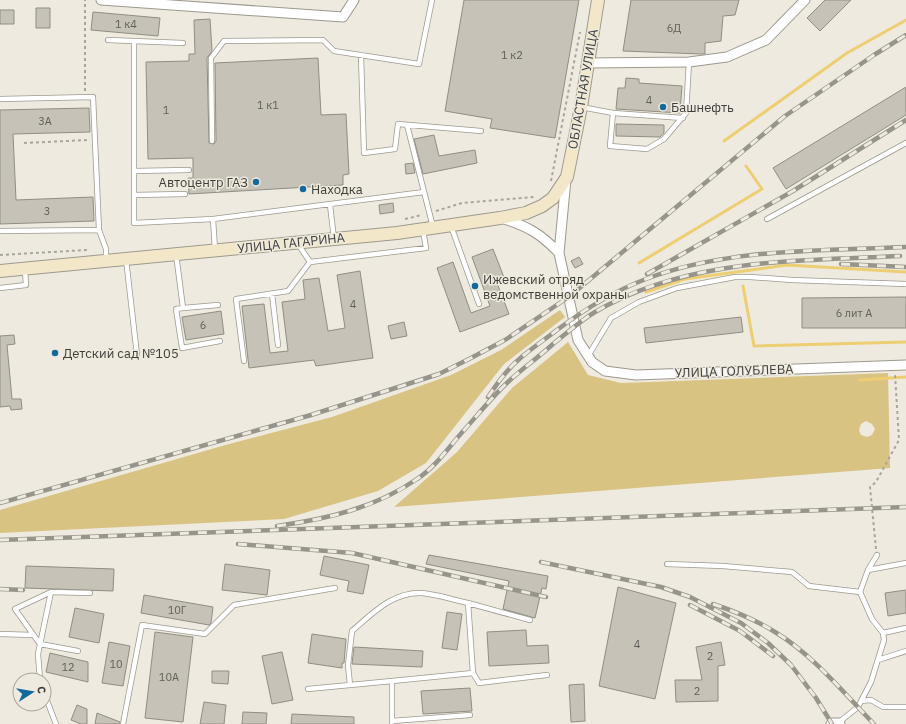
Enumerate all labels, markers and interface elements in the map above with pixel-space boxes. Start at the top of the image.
house number: 1 к4 [115,17,137,31]
house number: 6Д [667,21,681,35]
street label: ОБЛАСТНАЯ УЛИЦА [564,27,602,150]
house number: 1 к2 [501,48,523,62]
house number: 4 [646,93,653,107]
house number: 1 к1 [257,98,279,112]
place label: Башнефть [671,99,734,116]
marker: Башнефть [658,102,668,112]
house number: 1 [163,103,170,117]
house number: 3А [38,114,52,128]
place label: Автоцентр ГАЗ [159,174,248,191]
marker: Автоцентр ГАЗ [251,177,261,187]
place label: Находка [311,181,363,198]
marker: Находка [298,184,308,194]
house number: 3 [44,204,50,218]
street label: УЛИЦА ГАГАРИНА [236,229,346,257]
place label: Ижевский отряд ведомственной охраны [483,271,627,303]
marker: Ижевский отряд ведомственной охраны [470,281,480,291]
house number: 4 [350,297,357,311]
house number: 6 лит А [836,306,872,320]
house number: 6 [200,318,206,332]
place label: Детский сад №105 [63,345,179,362]
marker: Детский сад №105 [50,348,60,358]
street label: УЛИЦА ГОЛУБЛЕВА [674,360,794,382]
house number: 10Г [168,603,187,617]
house number: 4 [634,637,641,651]
house number: 2 [707,649,713,663]
house number: 10 [109,657,123,671]
house number: 12 [61,660,75,674]
house number: 10А [159,670,179,684]
north arrow [12,672,52,712]
house number: 2 [694,684,700,698]
text: С [34,685,49,695]

